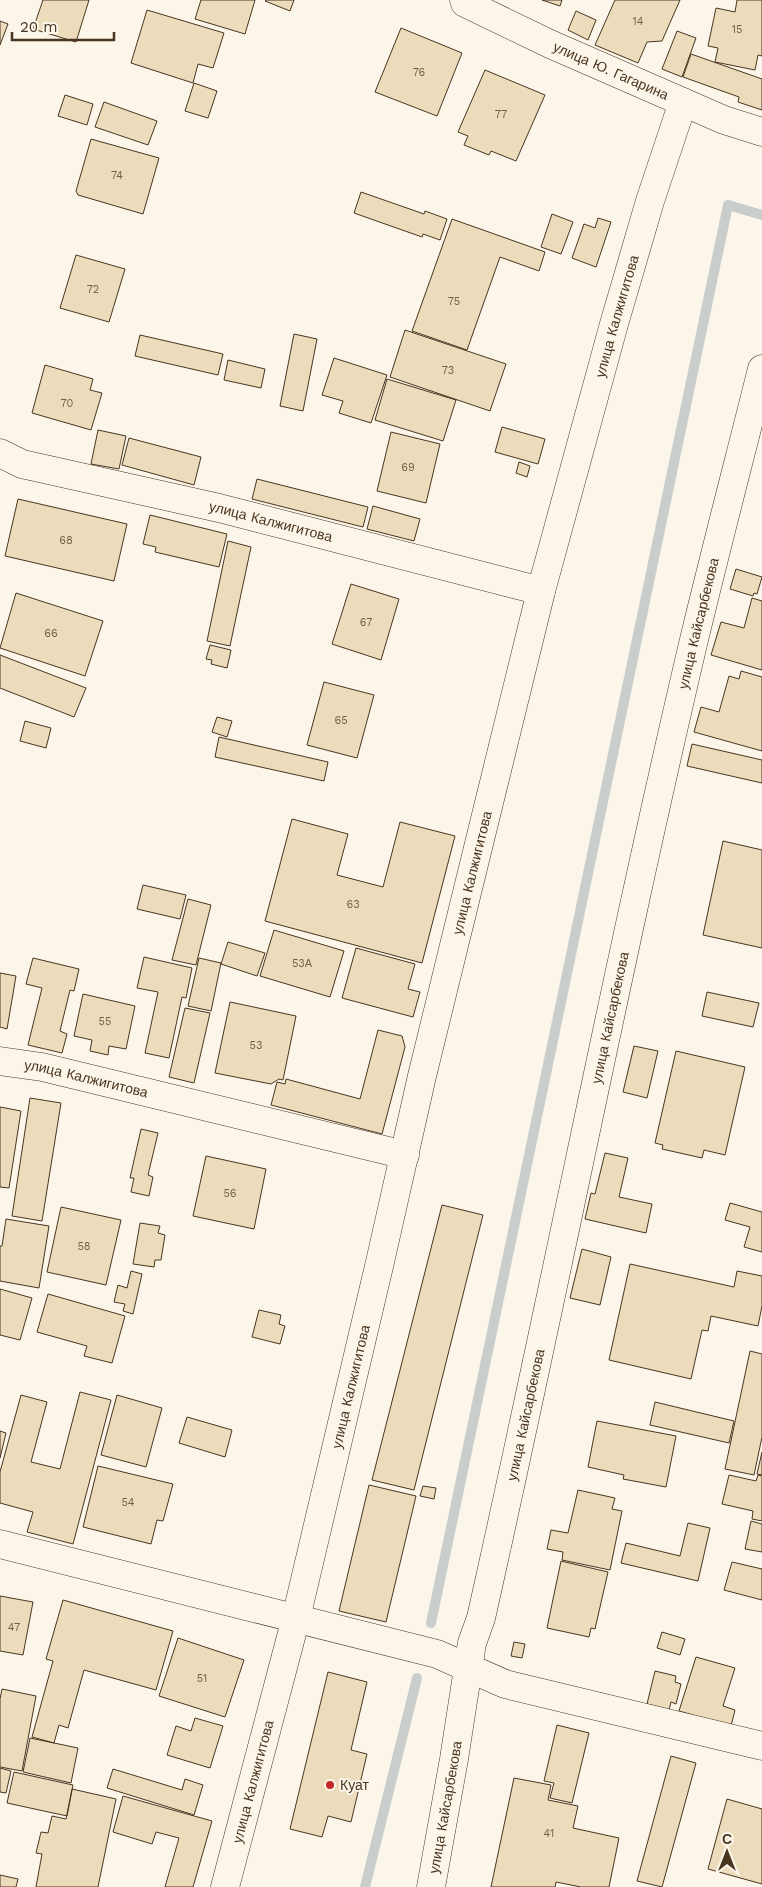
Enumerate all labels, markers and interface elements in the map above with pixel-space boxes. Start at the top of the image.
scale bar [12,10,115,42]
house number: 14 [632,15,644,28]
text: 20 m [20,18,58,36]
house number: 15 [732,23,742,36]
street label: улица Ю. Гагарина [551,38,671,103]
house number: 76 [413,66,426,79]
house number: 77 [495,108,507,121]
house number: 74 [111,169,123,182]
street label: улица Калжигитова [592,253,642,379]
house number: 72 [87,283,99,296]
house number: 75 [448,295,460,308]
house number: 73 [442,364,454,377]
house number: 70 [61,397,74,410]
house number: 69 [401,461,415,474]
street label: улица Калжигитова [208,498,334,545]
house number: 68 [59,534,73,547]
street label: улица Кайсарбекова [675,556,722,691]
house number: 67 [360,616,372,629]
house number: 66 [44,627,58,640]
house number: 65 [334,714,348,727]
street label: улица Калжигитова [449,809,495,936]
house number: 63 [346,898,360,911]
street label: улица Кайсарбекова [588,950,632,1085]
house number: 53А [292,957,313,970]
house number: 55 [99,1015,111,1028]
house number: 53 [250,1039,262,1052]
street label: улица Калжигитова [23,1057,150,1100]
house number: 56 [223,1187,237,1200]
house number: 58 [77,1240,91,1253]
street label: улица Калжигитова [328,1323,373,1450]
street label: улица Кайсарбекова [504,1347,548,1482]
house number: 54 [121,1496,135,1509]
house number: 47 [8,1621,20,1634]
house number: 51 [197,1672,207,1685]
street label: улица Калжигитова [229,1718,277,1845]
street label: улица Кайсарбекова [426,1740,465,1875]
place label: Куат [340,1777,369,1793]
marker: Куат [324,1779,336,1791]
house number: 41 [544,1827,554,1840]
north arrow [702,1827,752,1877]
text: С [722,1831,732,1847]

